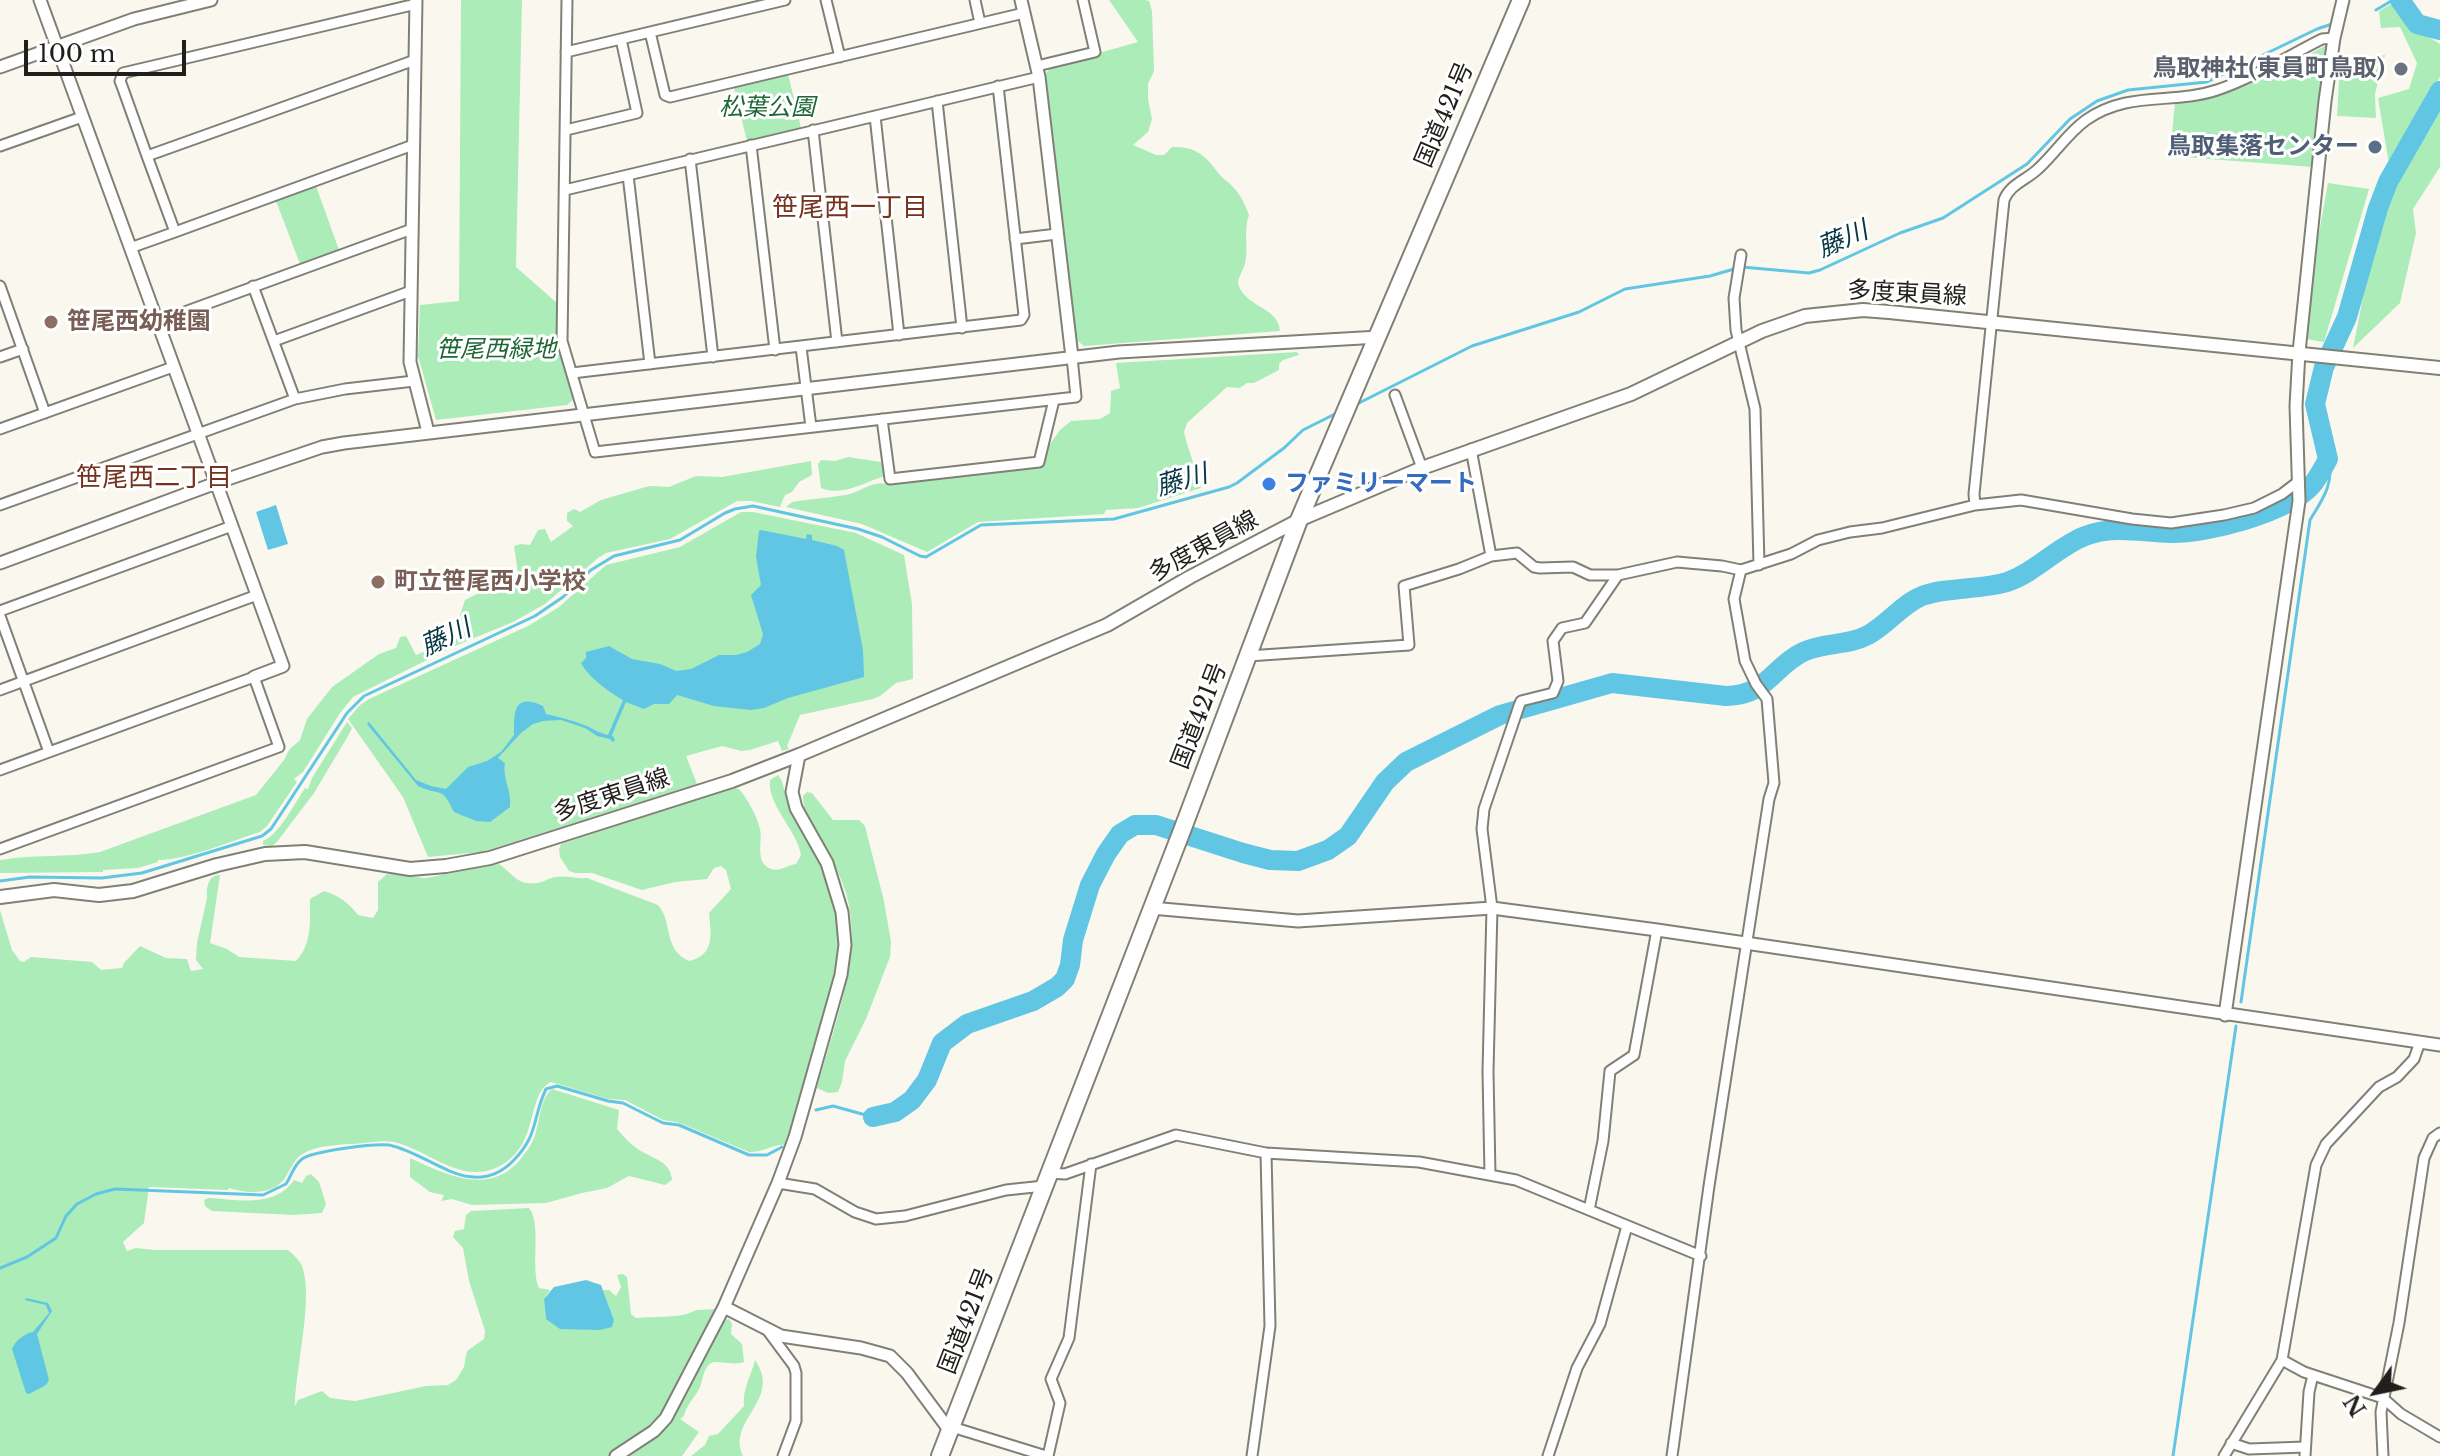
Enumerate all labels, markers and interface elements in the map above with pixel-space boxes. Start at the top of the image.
scale bar [28,24,190,74]
text: 100 m [38,39,116,68]
place label: 鳥取神社(東員町鳥取) [2153,55,2385,83]
street label: 国道421号 [1410,58,1480,172]
marker: 鳥取神社(東員町鳥取) [2392,60,2410,78]
park label: 松葉公園 [719,94,815,122]
place label: 鳥取集落センター [2167,133,2359,161]
marker: 鳥取集落センター [2366,138,2384,156]
district label: 笹尾西一丁目 [772,193,928,225]
water label: 藤川 [1813,215,1873,265]
street label: 多度東員線 [1846,276,1968,312]
place label: 笹尾西幼稚園 [67,308,211,336]
marker: 笹尾西幼稚園 [42,313,60,331]
park label: 笹尾西緑地 [436,336,556,364]
water label: 藤川 [1153,459,1211,503]
district label: 笹尾西二丁目 [76,463,232,495]
place label: ファミリーマート [1285,470,1477,498]
marker: ファミリーマート [1260,475,1278,493]
street label: 多度東員線 [1145,505,1263,589]
place label: 町立笹尾西小学校 [394,568,586,596]
marker: 町立笹尾西小学校 [369,573,387,591]
water label: 藤川 [416,613,476,663]
street label: 国道421号 [1167,659,1233,773]
street label: 多度東員線 [550,764,674,828]
street label: 国道421号 [934,1264,1000,1378]
north arrow [2336,1352,2416,1432]
text: N [2338,1389,2372,1421]

